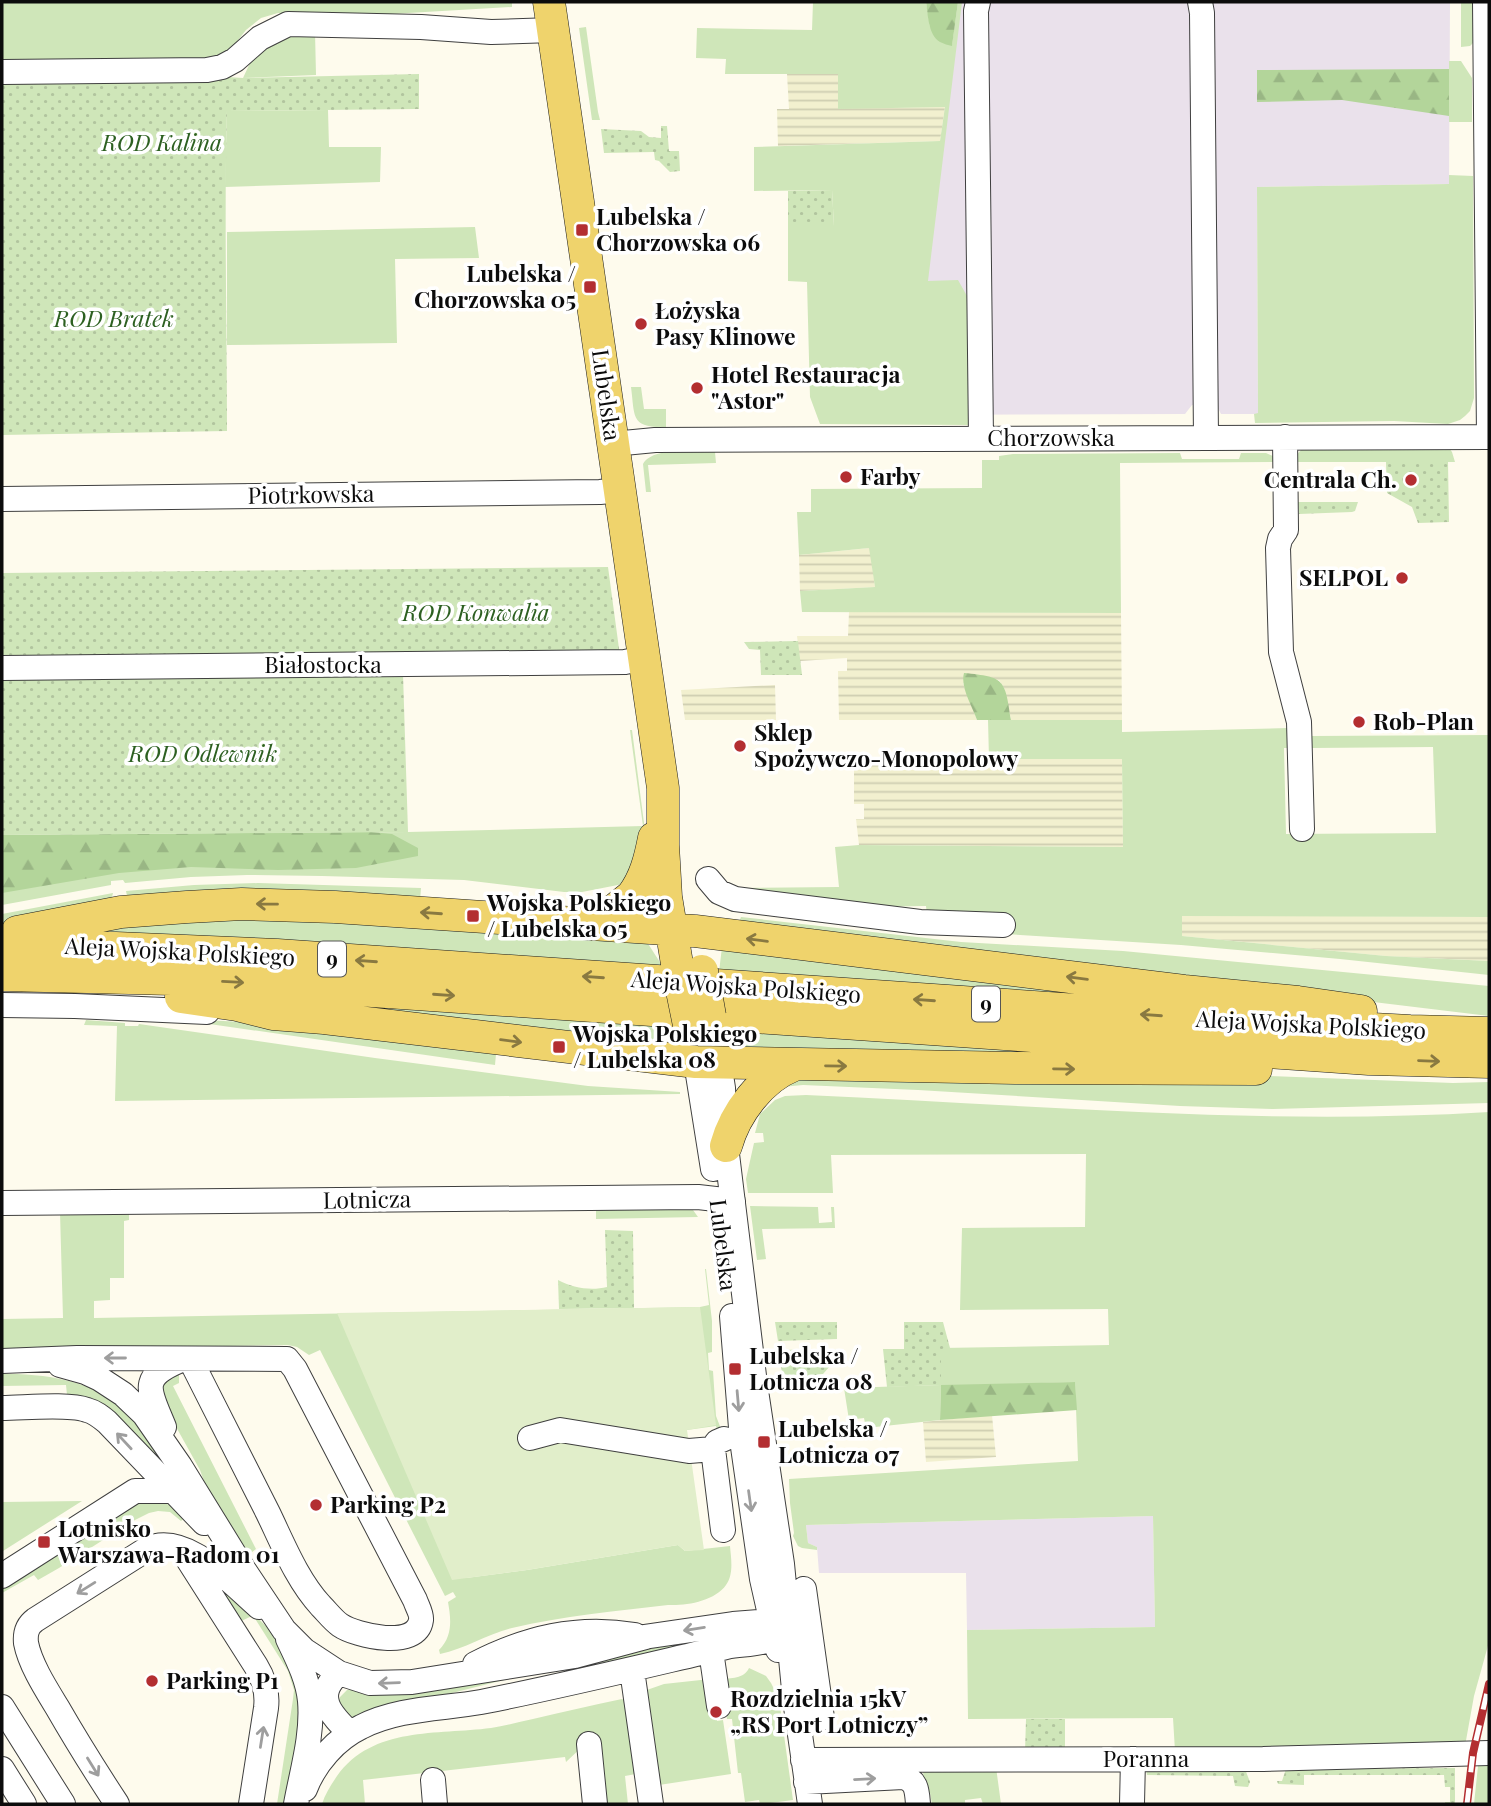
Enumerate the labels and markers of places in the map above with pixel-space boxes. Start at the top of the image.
place label: Lubelska / Chorzowska 06 [596,200,760,257]
marker: Lubelska / Chorzowska 06 [574,222,590,238]
place label: Lubelska / Chorzowska 05 [414,257,576,314]
marker: Lubelska / Chorzowska 05 [582,279,598,295]
place label: Łożyska Pasy Klinowe [655,294,796,351]
marker: Łożyska Pasy Klinowe [633,316,649,332]
place label: Hotel Restauracja "Astor" [711,358,901,415]
marker: Hotel Restauracja "Astor" [689,380,705,396]
place label: Farby [860,460,921,491]
place label: Centrala Ch. [1264,463,1397,494]
marker: Farby [838,469,854,485]
marker: Centrala Ch. [1403,472,1419,488]
place label: SELPOL [1299,561,1388,592]
marker: SELPOL [1394,570,1410,586]
place label: Rob-Plan [1373,705,1474,736]
marker: Rob-Plan [1351,714,1367,730]
place label: Sklep Spożywczo-Monopolowy [754,716,1018,773]
marker: Sklep Spożywczo-Monopolowy [732,738,748,754]
place label: Wojska Polskiego / Lubelska 05 [486,886,671,943]
marker: Wojska Polskiego / Lubelska 05 [465,908,481,924]
place label: Wojska Polskiego / Lubelska 08 [572,1017,757,1074]
marker: Wojska Polskiego / Lubelska 08 [551,1039,567,1055]
place label: Lubelska / Lotnicza 08 [749,1339,873,1396]
marker: Lubelska / Lotnicza 08 [727,1361,743,1377]
place label: Lubelska / Lotnicza 07 [778,1412,900,1469]
marker: Lubelska / Lotnicza 07 [756,1434,772,1450]
place label: Parking P2 [330,1488,446,1519]
marker: Parking P2 [308,1497,324,1513]
place label: Lotnisko Warszawa-Radom 01 [57,1512,280,1569]
marker: Lotnisko Warszawa-Radom 01 [36,1534,52,1550]
place label: Parking P1 [166,1664,279,1695]
marker: Parking P1 [144,1673,160,1689]
place label: Rozdzielnia 15kV „RS Port Lotniczy” [730,1682,928,1739]
marker: Rozdzielnia 15kV „RS Port Lotniczy” [708,1704,724,1720]

